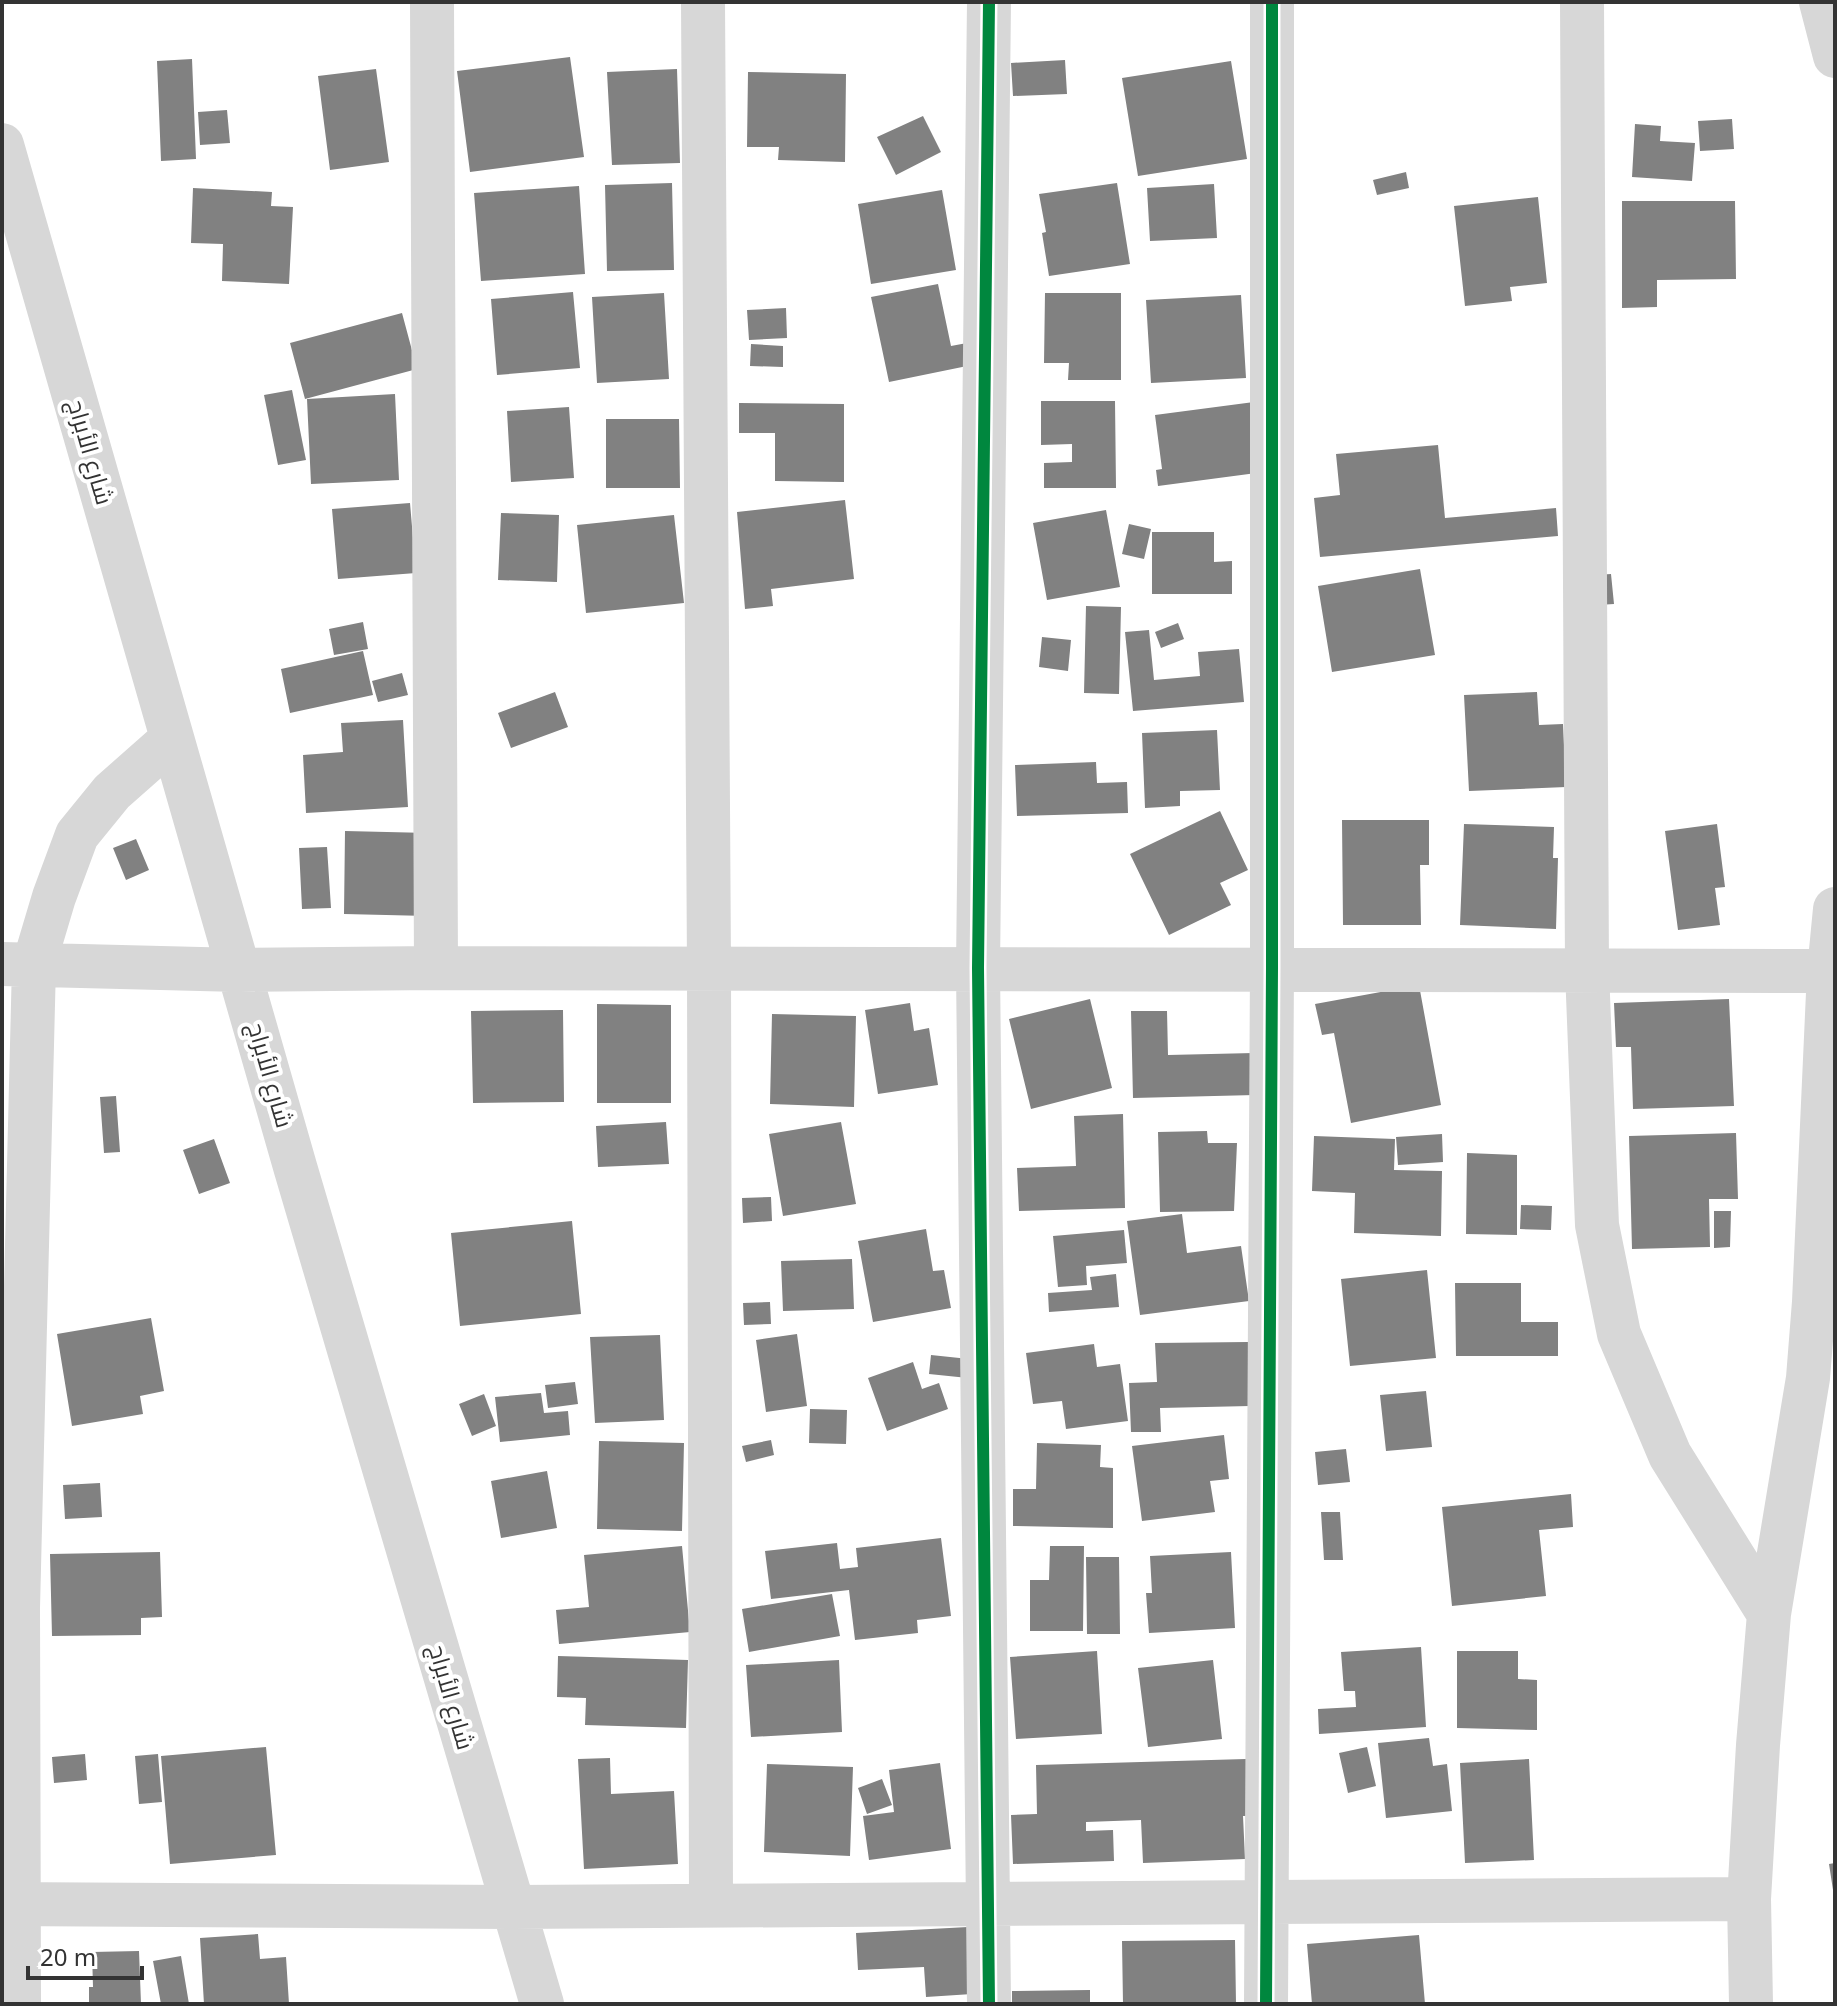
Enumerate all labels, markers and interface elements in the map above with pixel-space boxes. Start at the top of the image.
street label: شارع الأبراج [60,395,122,509]
street label: شارع الأبراج [240,1018,302,1132]
street label: شارع الأبراج [421,1640,483,1754]
scale bar [28,1930,142,1980]
text: 20 m [40,1940,96,1973]

